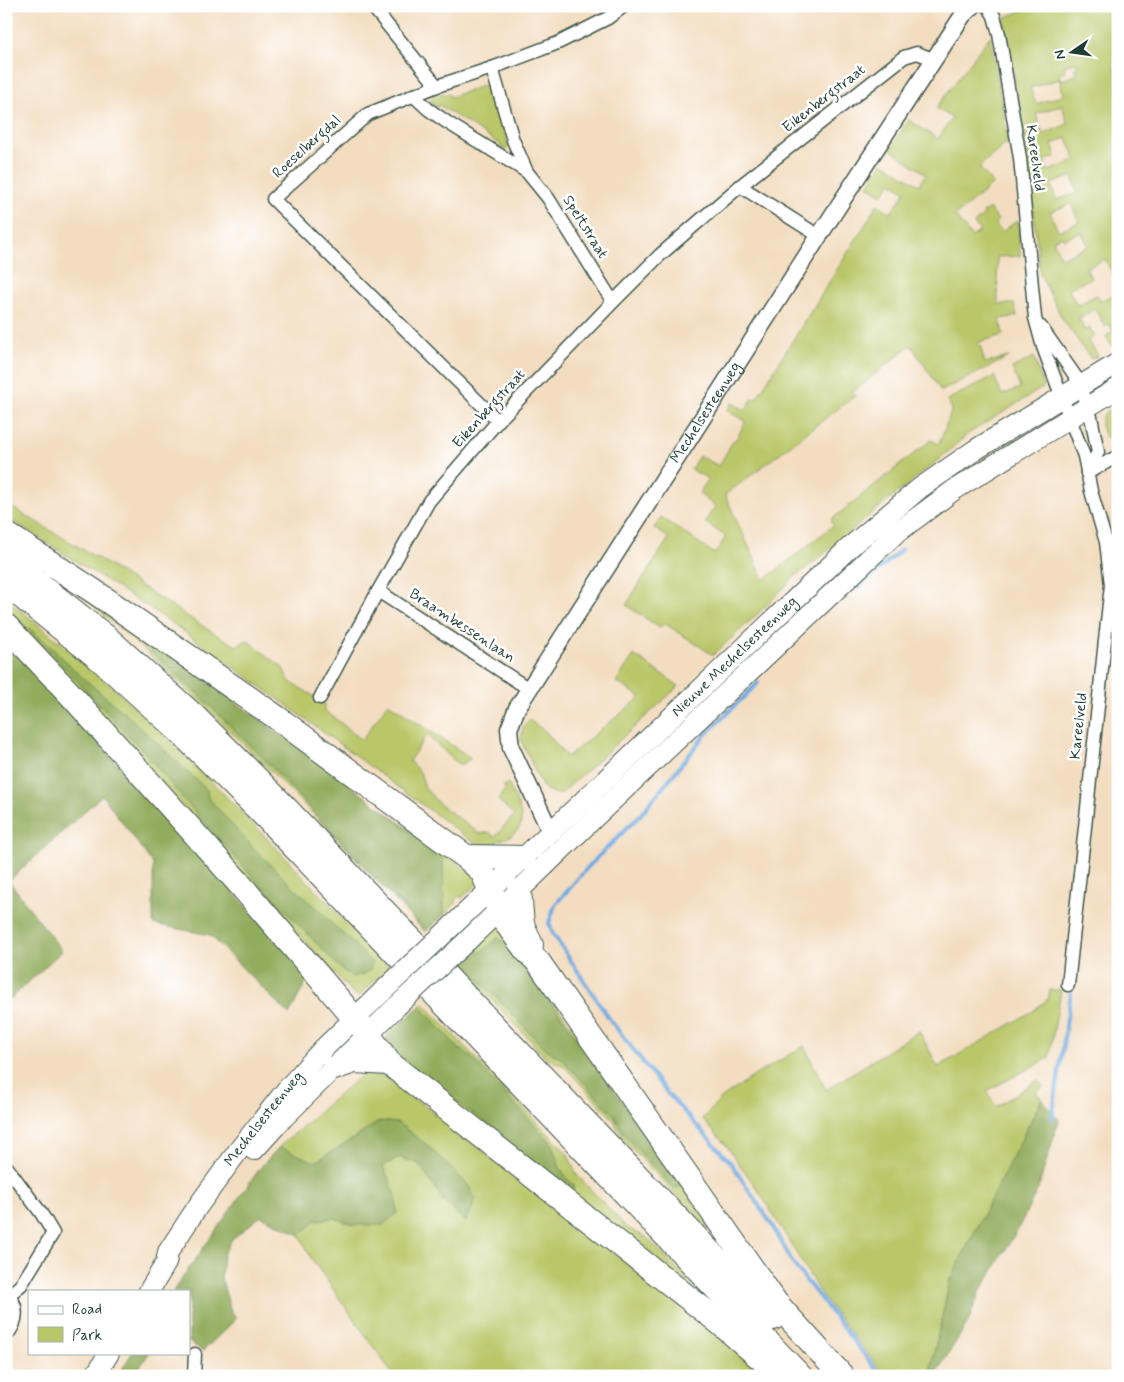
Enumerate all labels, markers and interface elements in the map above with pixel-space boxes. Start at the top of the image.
north arrow [1046,28,1096,78]
text: N [1050,48,1070,61]
street label: Eikenbergstraat [778,60,870,138]
street label: Roeselbergdal [268,111,346,184]
street label: Kareelveld [1020,124,1050,192]
street label: Speltstraat [558,192,612,263]
street label: Mechelsesteenweg [666,358,747,467]
street label: Eikenbergstraat [448,365,531,453]
street label: Braambessenlaan [405,584,519,668]
street label: Nieuwe Mechelsesteenweg [667,592,803,722]
street label: Kareelveld [1066,692,1092,760]
street label: Mechelsesteenweg [220,1067,309,1171]
legend [28,1290,190,1354]
text: Road [72,1300,102,1320]
text: Park [72,1326,102,1346]

